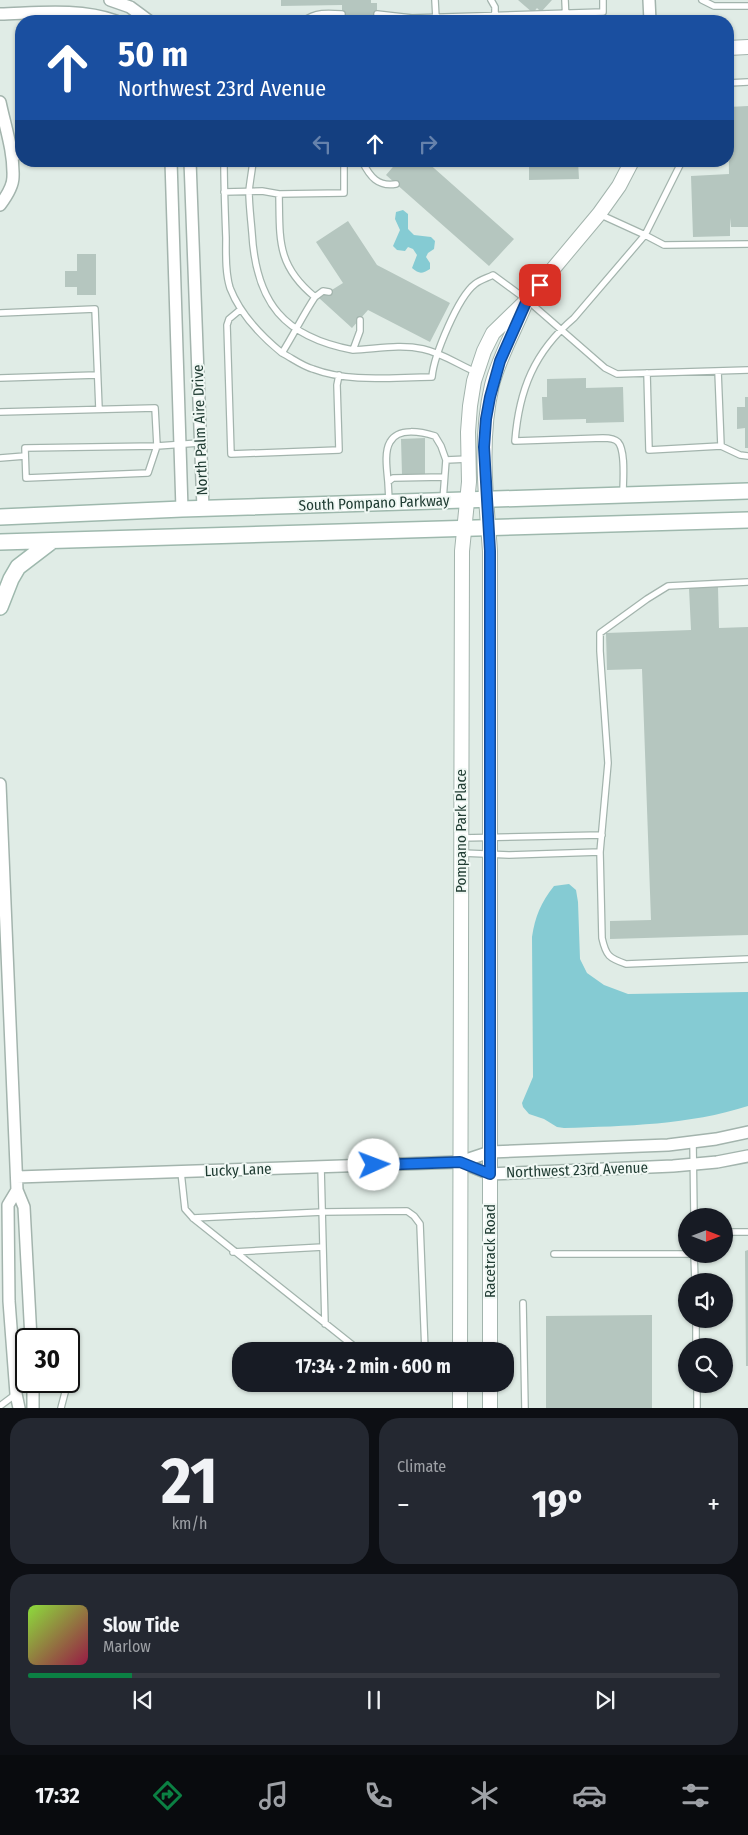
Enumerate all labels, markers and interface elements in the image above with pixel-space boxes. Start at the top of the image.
text: 50 m [118,33,188,75]
icon: ahead [35,35,100,100]
text: Northwest 23rd Avenue [118,75,326,102]
icon: left [308,130,336,158]
icon: ahead [361,130,389,158]
icon: right [414,130,442,158]
pin [519,264,561,306]
icon: arrive [526,271,554,299]
street label: North Palm Aire Drive [189,364,211,496]
street label: South Pompano Parkway [298,491,450,515]
street label: Pompano Park Place [452,769,470,893]
position arrow [347,1138,399,1190]
street label: Northwest 23rd Avenue [506,1159,648,1181]
street label: Lucky Lane [204,1160,272,1180]
street label: Racetrack Road [481,1204,499,1298]
north arrow [678,1208,732,1262]
map controls [678,1208,733,1393]
button: sound [678,1273,733,1328]
speed limit sign: 30 [15,1328,80,1393]
button: search [678,1338,733,1393]
text: 17:34 · 2 min · 600 m [295,1355,451,1378]
text: 21 [161,1442,218,1520]
text: Climate [397,1457,446,1476]
text: 19° [532,1481,585,1527]
text: − [397,1488,410,1521]
text: + [707,1488,720,1521]
text: km/h [172,1514,207,1533]
text: Slow Tide [103,1614,179,1637]
text: Marlow [103,1637,151,1656]
icon: previous [129,1686,157,1714]
icon: pause [360,1686,388,1714]
icon: next [591,1686,619,1714]
icon: directions [150,1778,185,1813]
icon: music [256,1778,291,1813]
icon: phone [361,1778,396,1813]
icon: climate [467,1778,502,1813]
icon: car [572,1778,607,1813]
icon: filters [678,1778,713,1813]
text: 17:32 [35,1782,80,1809]

